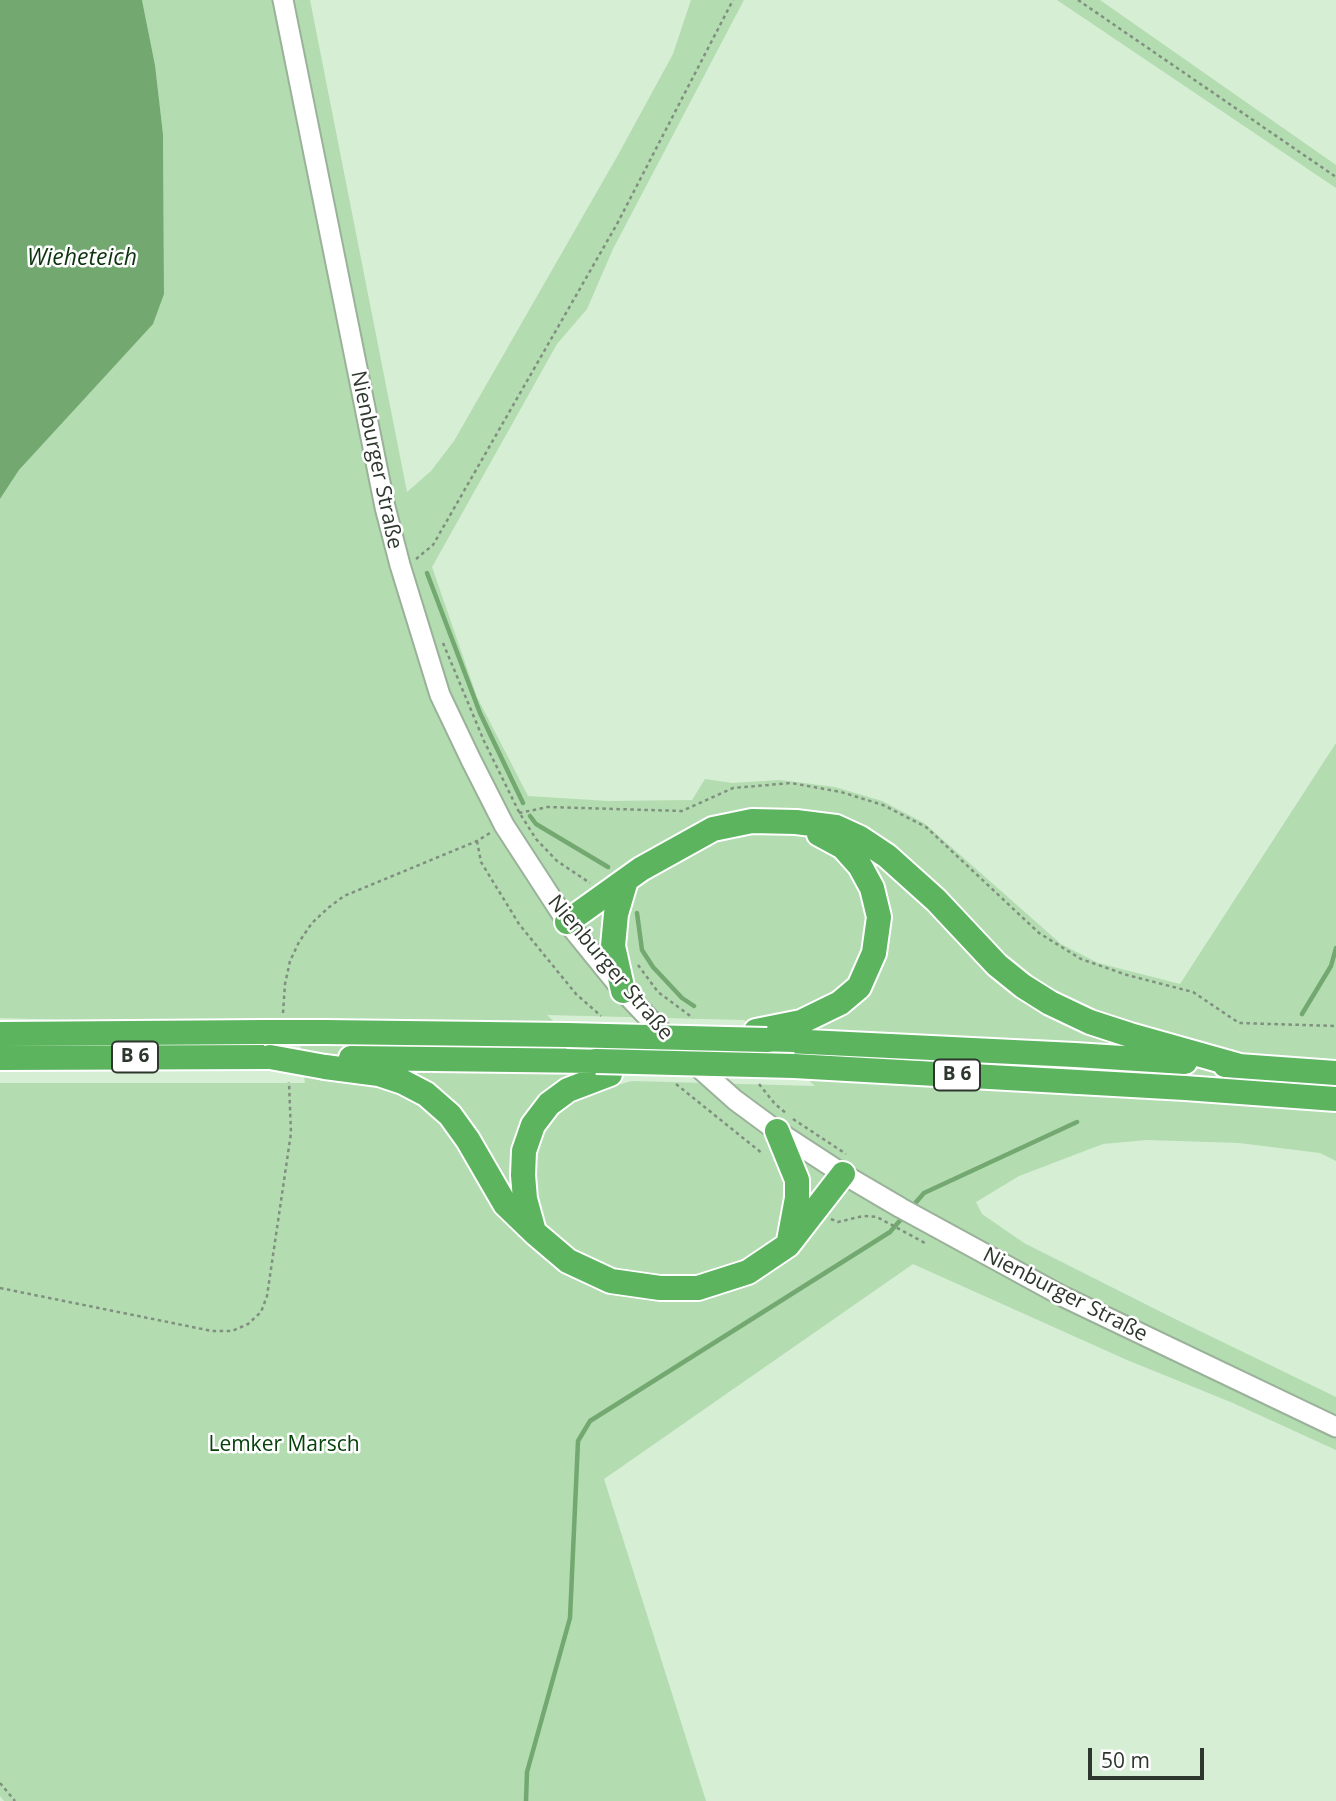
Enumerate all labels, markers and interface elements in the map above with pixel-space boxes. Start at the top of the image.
water label: Wieheteich [27,244,137,272]
street label: Nienburger Straße [345,369,407,551]
street label: Nienburger Straße [542,890,678,1046]
road number: B 6 [112,1042,158,1072]
road number: B 6 [934,1060,980,1091]
street label: Nienburger Straße [978,1243,1152,1347]
park label: Lemker Marsch [208,1432,360,1458]
scale bar [1091,1734,1206,1778]
text: 50 m [1101,1746,1150,1774]

